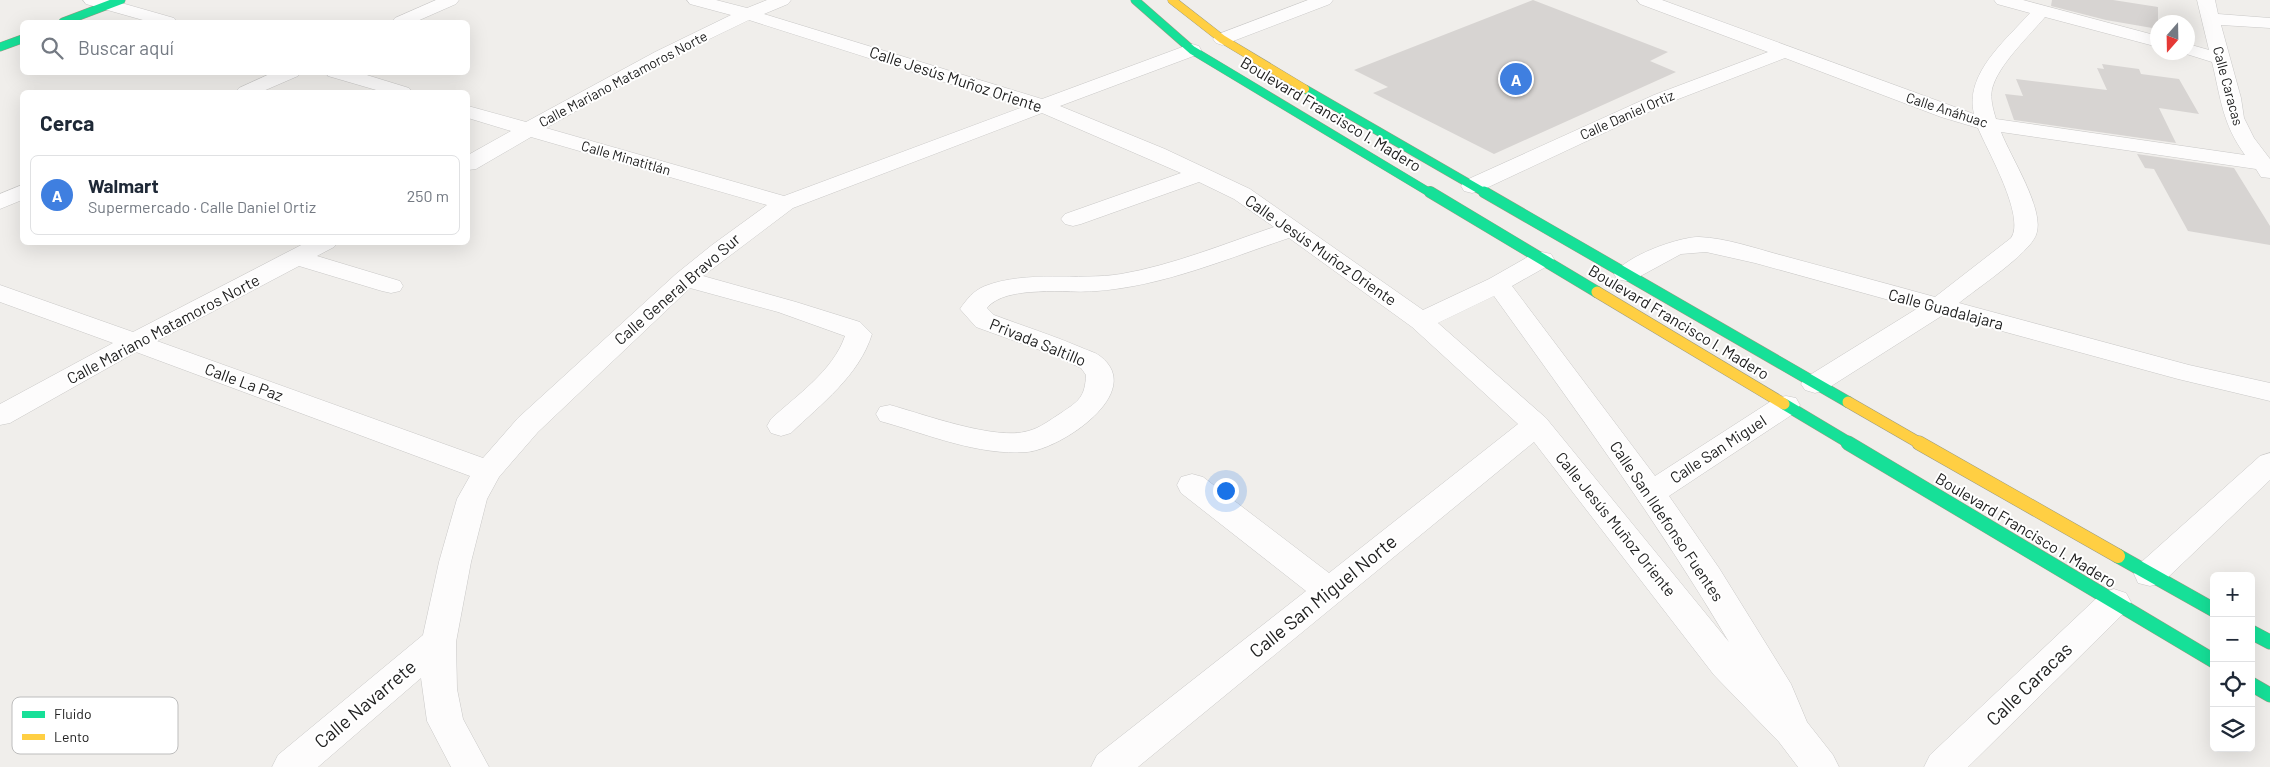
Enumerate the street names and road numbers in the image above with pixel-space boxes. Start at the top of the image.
street label: Calle Mariano Matamoros Norte [536,27,710,130]
street label: Calle Jesús Muñoz Oriente [867,42,1045,115]
street label: Calle Caracas [2210,44,2247,128]
street label: Boulevard Francisco I. Madero [1237,52,1425,175]
street label: Calle Daniel Ortiz [1577,86,1677,143]
street label: Calle Anáhuac [1904,88,1990,131]
street label: Calle Minatitlán [580,137,673,178]
street label: Calle Jesús Muñoz Oriente [1242,190,1401,309]
street label: Calle General Bravo Sur [610,229,743,348]
street label: Boulevard Francisco I. Madero [1585,260,1773,383]
street label: Calle Mariano Matamoros Norte [63,270,262,388]
street label: Calle Guadalajara [1887,284,2006,333]
street label: Privada Saltillo [987,314,1089,369]
street label: Calle La Paz [202,359,286,404]
street label: Calle San Miguel [1666,410,1769,487]
street label: Calle San Ildefonso Fuentes [1607,437,1728,604]
street label: Calle Jesús Muñoz Oriente [1552,448,1681,600]
street label: Boulevard Francisco I. Madero [1932,468,2120,591]
street label: Calle San Miguel Norte [1244,529,1401,662]
street label: Calle Caracas [1981,637,2076,730]
street label: Calle Navarrete [309,655,420,753]

